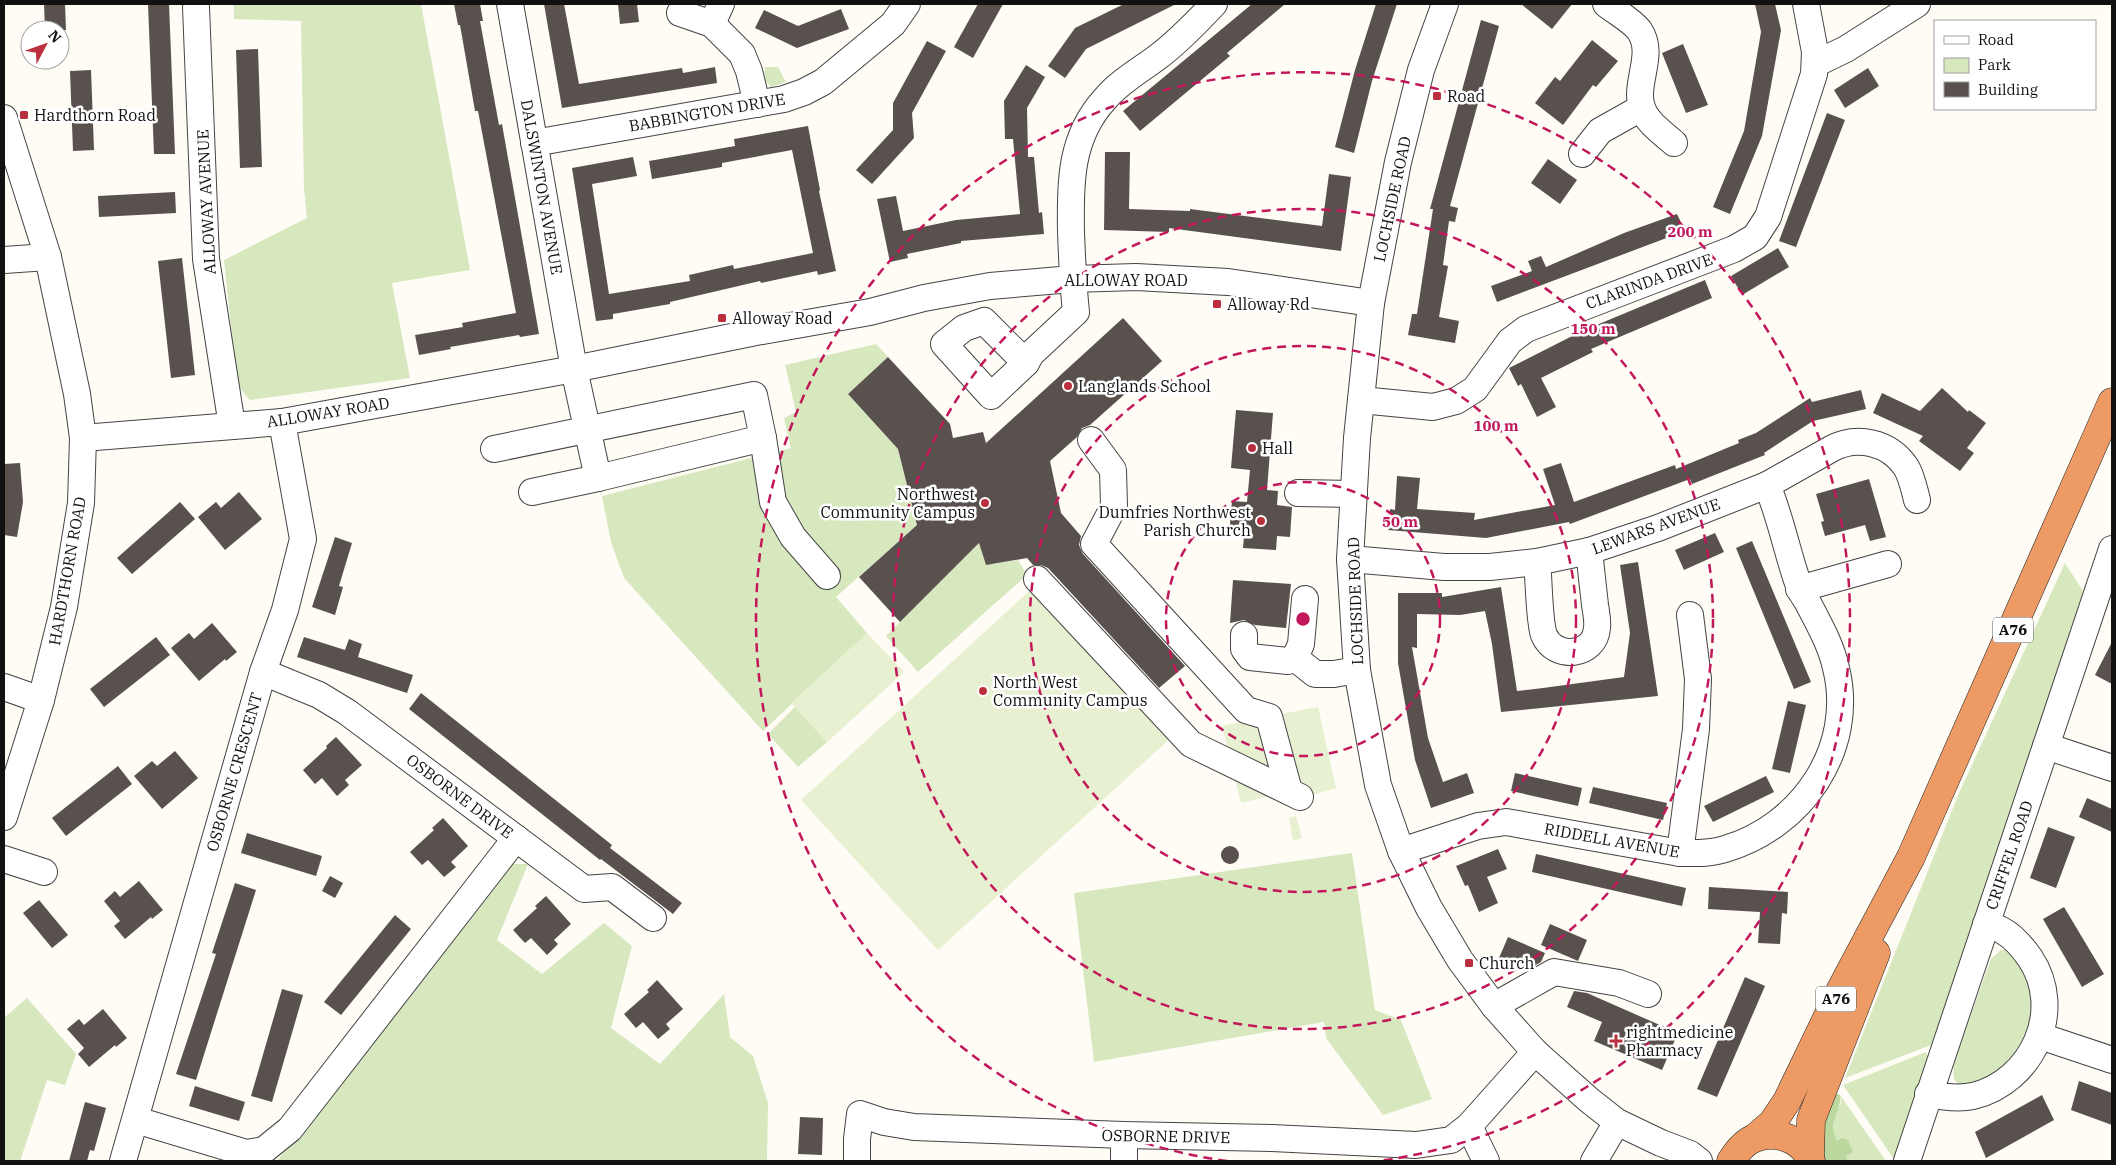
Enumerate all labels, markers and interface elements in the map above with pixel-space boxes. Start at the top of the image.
north arrow [20,20,70,70]
legend [1934,20,2096,110]
text: N [44,26,65,47]
text: Road [1978,30,2014,49]
text: Park [1978,55,2011,74]
text: Building [1978,80,2038,99]
place label: Road [1447,86,1485,106]
street label: BABBINGTON DRIVE [627,88,787,136]
marker: Road [1431,90,1443,102]
street label: DALSWINTON AVENUE [517,98,567,276]
place label: Hardthorn Road [34,105,156,125]
marker: Hardthorn Road [18,109,30,121]
street label: ALLOWAY AVENUE [192,129,220,275]
street label: LOCHSIDE ROAD [1369,134,1415,264]
text: 200 m [1667,222,1713,241]
street label: CLARINDA DRIVE [1583,249,1715,313]
street label: ALLOWAY ROAD [1064,270,1188,290]
place label: Alloway Rd [1227,294,1310,314]
marker: Alloway Rd [1211,298,1223,310]
place label: Alloway Road [732,308,833,328]
marker: Alloway Road [716,312,728,324]
text: 150 m [1570,319,1616,338]
place label: Langlands School [1078,376,1211,396]
marker: Langlands School [1062,380,1074,392]
street label: ALLOWAY ROAD [265,392,391,432]
text: 100 m [1473,416,1519,435]
place label: Hall [1262,438,1293,458]
marker: Hall [1246,442,1258,454]
place label: Northwest Community Campus [820,484,975,522]
street label: LEWARS AVENUE [1589,494,1723,558]
street label: HARDTHORN ROAD [44,495,90,647]
marker: Northwest Community Campus [979,497,991,509]
place label: Dumfries Northwest Parish Church [1099,502,1251,540]
text: 50 m [1382,512,1418,531]
marker: Dumfries Northwest Parish Church [1255,515,1267,527]
street label: LOCHSIDE ROAD [1343,537,1367,665]
centre of rings [1294,610,1312,628]
road number: A76 [1993,618,2033,642]
place label: North West Community Campus [993,672,1148,710]
marker: North West Community Campus [977,685,989,697]
street label: OSBORNE CRESCENT [202,690,266,854]
street label: OSBORNE DRIVE [403,749,517,843]
street label: CRIFFEL ROAD [1981,798,2037,912]
street label: RIDDELL AVENUE [1543,818,1681,862]
place label: Church [1479,953,1535,973]
marker: Church [1463,957,1475,969]
road number: A76 [1816,986,1856,1012]
place label: rightmedicine Pharmacy [1626,1022,1733,1060]
marker: rightmedicine Pharmacy [1610,1035,1622,1047]
street label: OSBORNE DRIVE [1101,1125,1231,1147]

